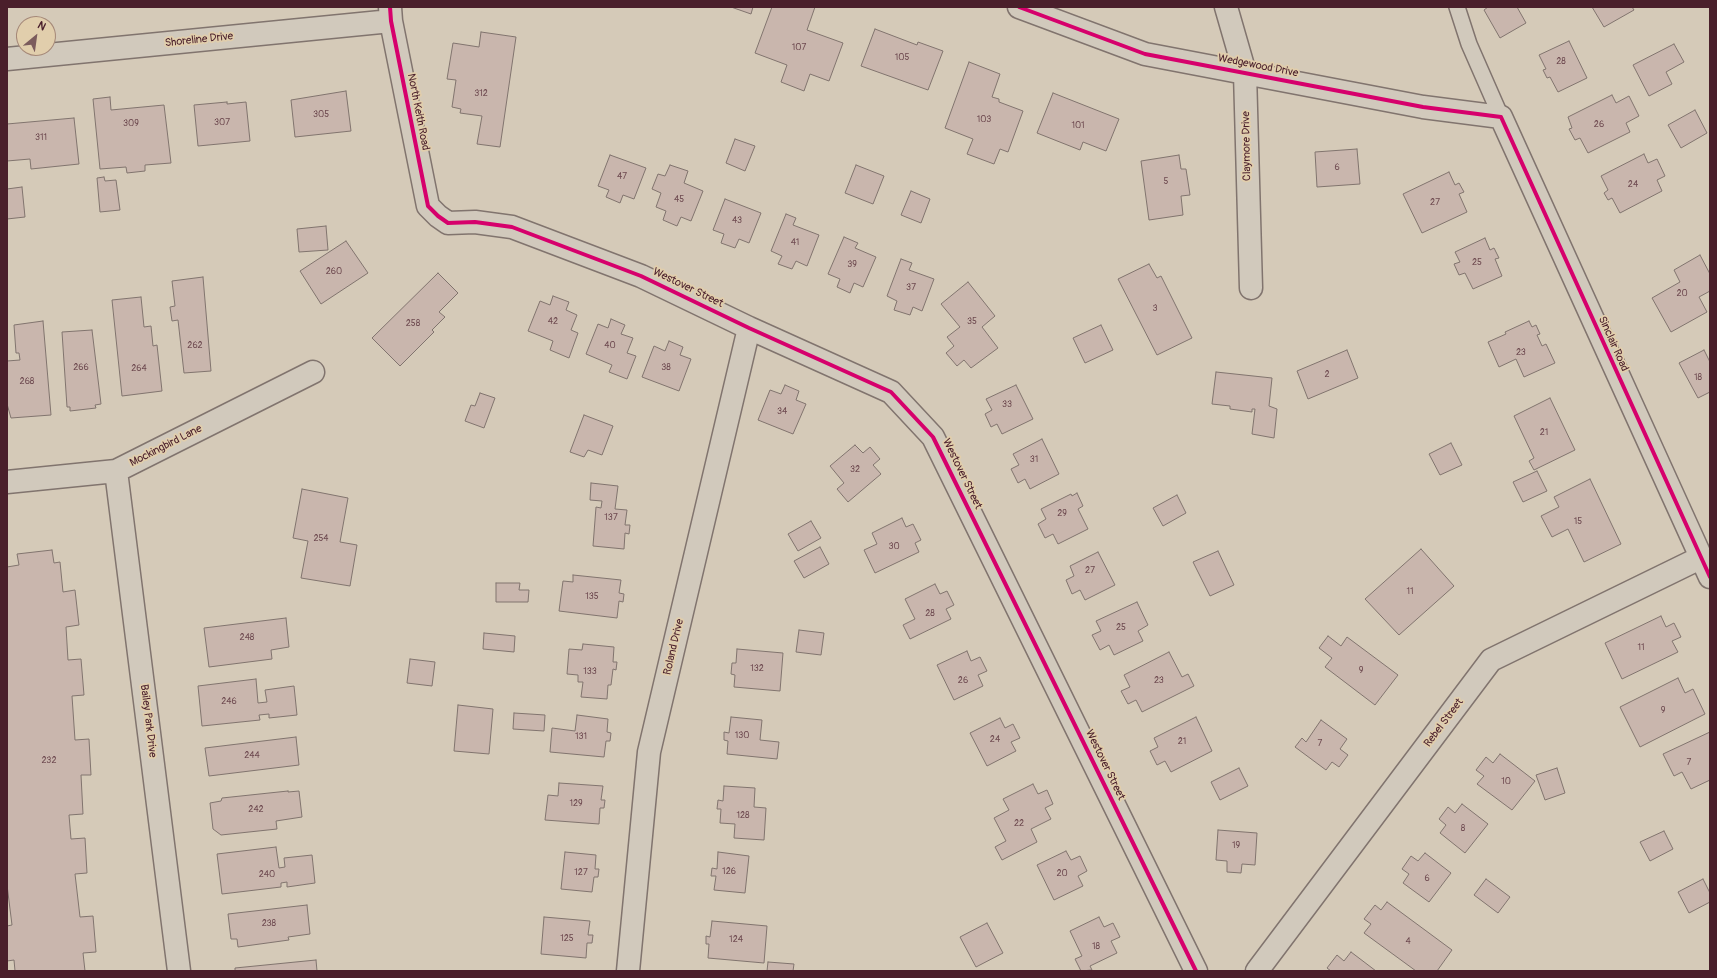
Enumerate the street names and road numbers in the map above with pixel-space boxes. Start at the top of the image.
street label: Shoreline Drive [164,30,234,50]
street label: Wedgewood Drive [1217,52,1299,80]
street label: North Keith Road [404,72,432,152]
street label: Claymore Drive [1240,111,1254,181]
street label: Westover Street [651,265,725,311]
street label: Sinclair Road [1595,314,1631,374]
street label: Mockingbird Lane [128,422,204,470]
street label: Westover Street [939,437,985,511]
street label: Roland Drive [661,618,687,676]
street label: Bailey Park Drive [137,684,159,758]
street label: Rebel Street [1421,696,1467,750]
street label: Westover Street [1082,728,1128,802]

